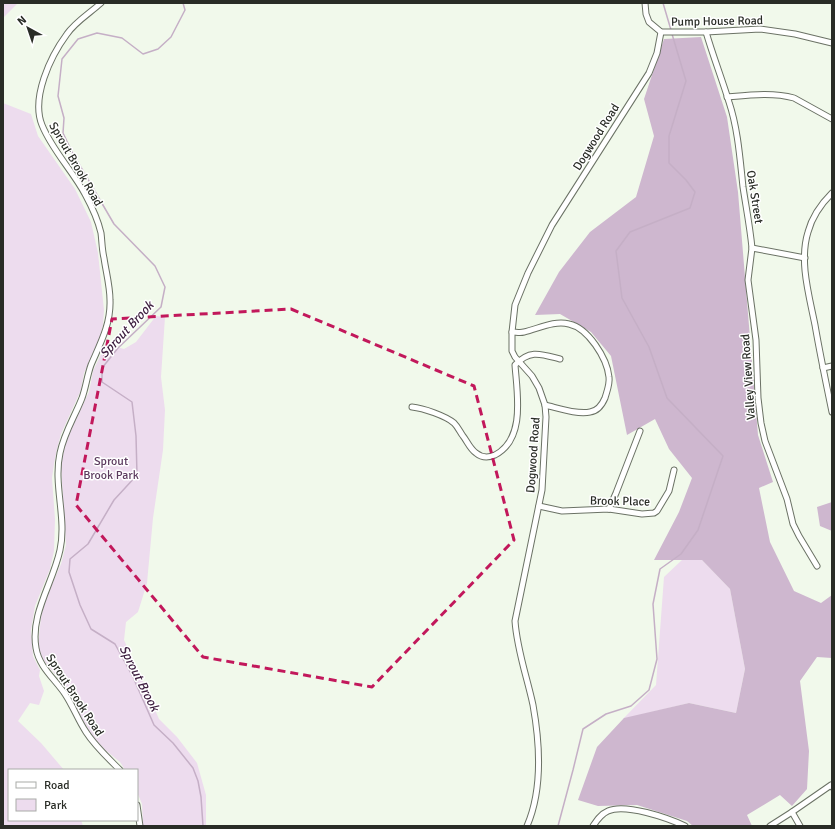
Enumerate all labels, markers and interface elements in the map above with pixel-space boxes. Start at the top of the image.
north arrow [8,8,48,48]
text: N [15,13,29,28]
street label: Pump House Road [671,13,763,30]
street label: Dogwood Road [570,101,623,173]
street label: Sprout Brook Road [45,119,106,209]
street label: Oak Street [743,169,766,225]
water label: Sprout Brook [96,297,158,362]
street label: Valley View Road [738,333,759,421]
street label: Dogwood Road [523,417,544,493]
park label: Sprout Brook Park [83,454,139,483]
street label: Brook Place [590,493,650,510]
water label: Sprout Brook [116,643,163,716]
street label: Sprout Brook Road [42,651,107,739]
legend [8,769,138,821]
text: Road [44,778,70,793]
text: Park [44,798,67,813]

